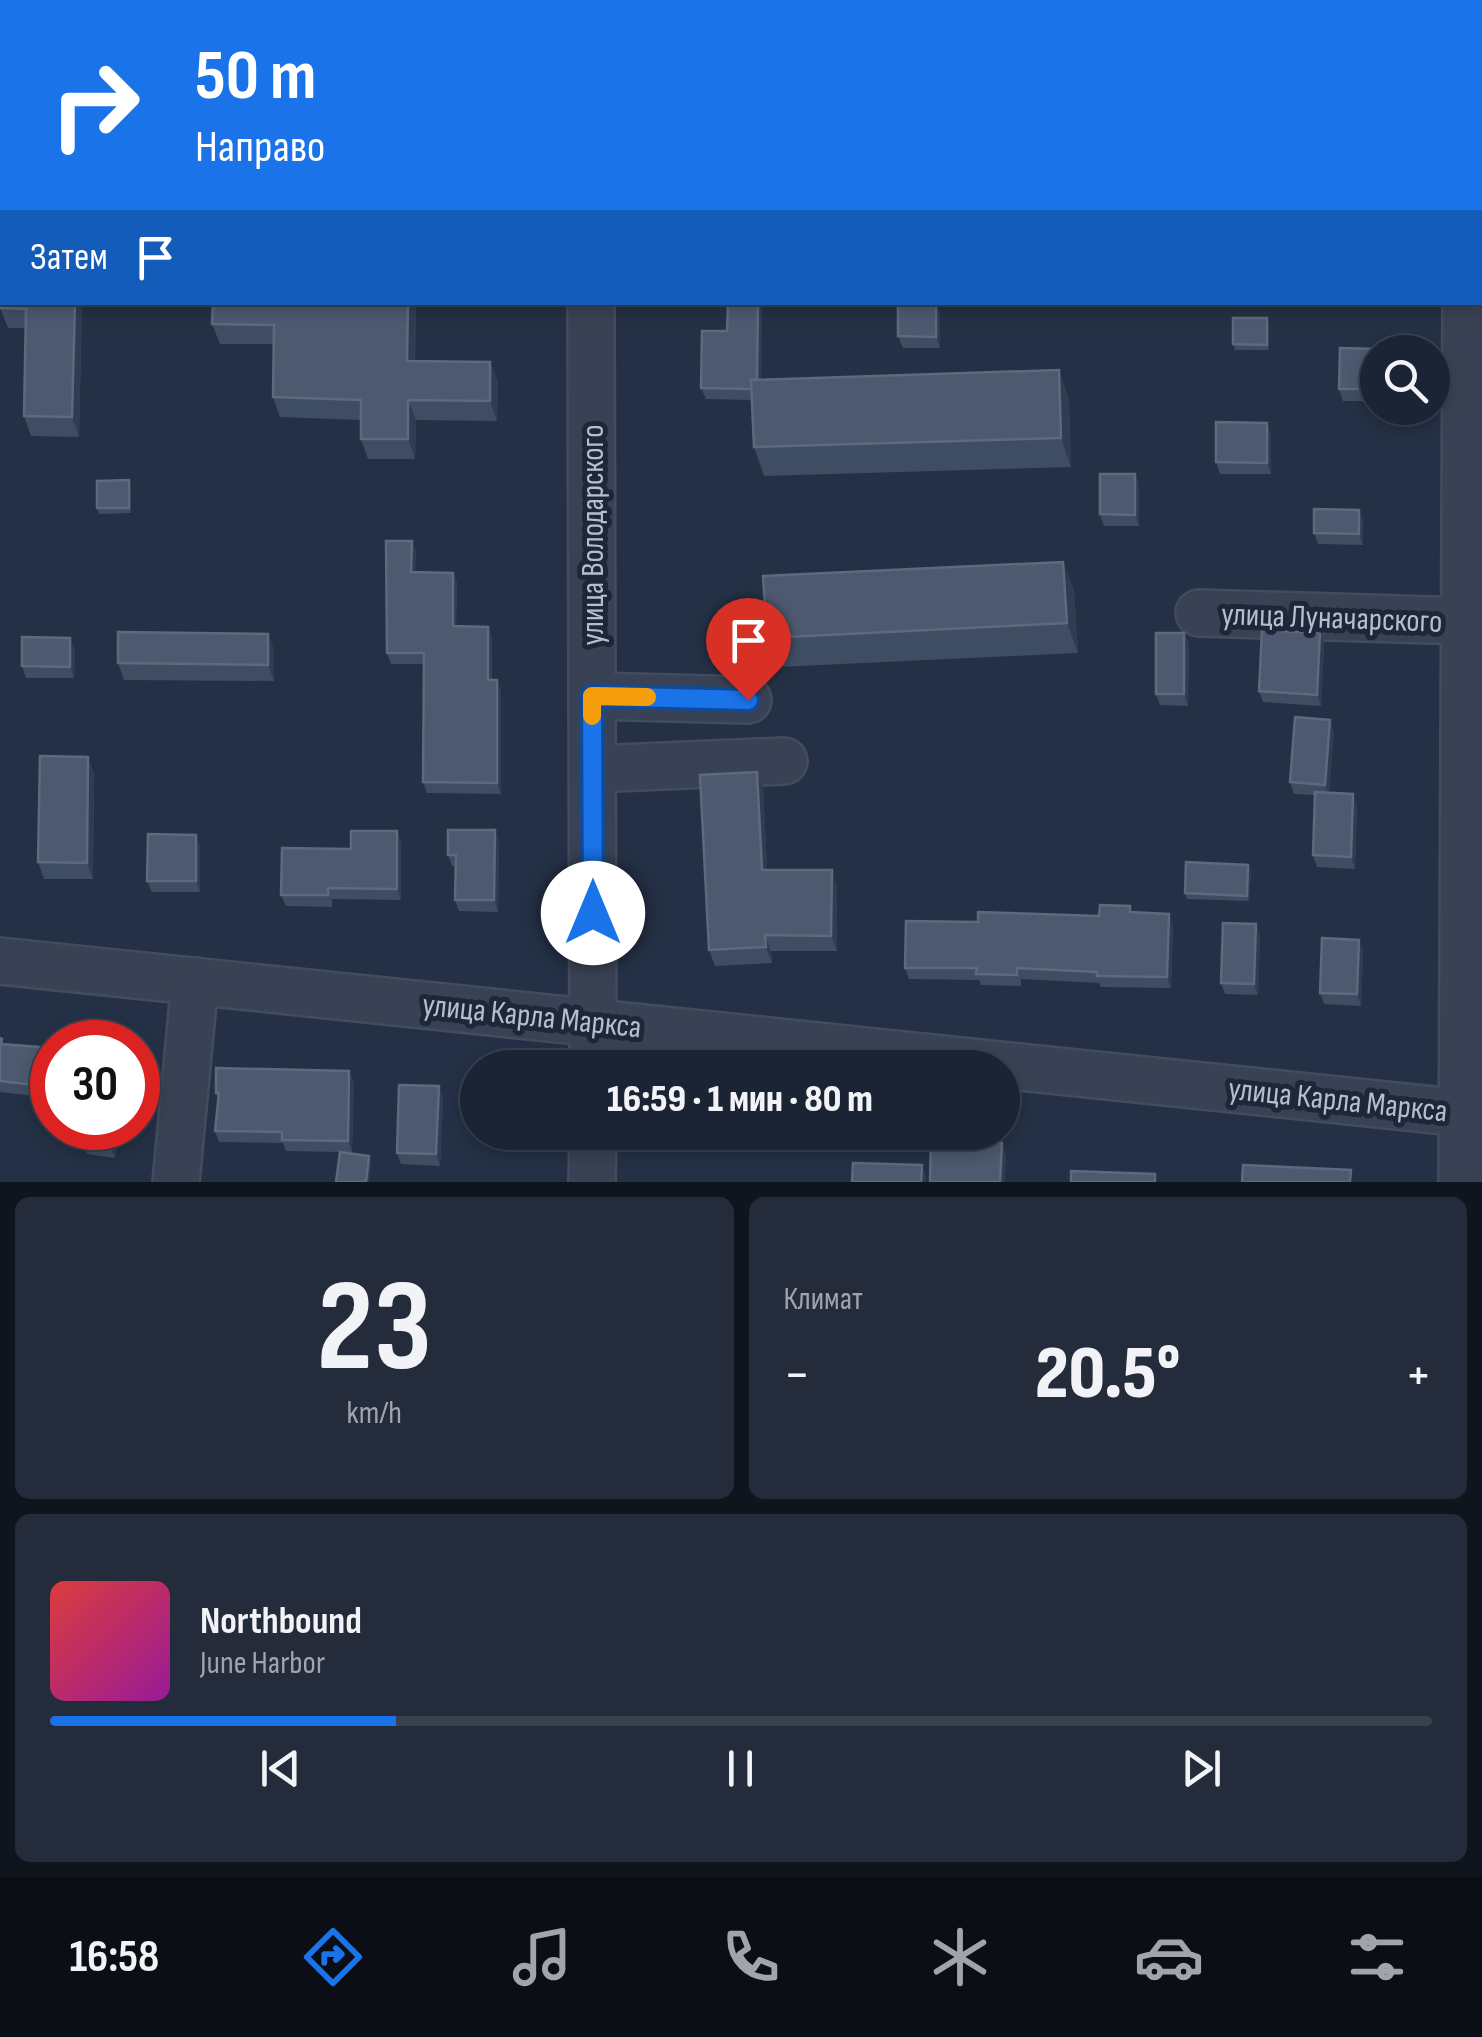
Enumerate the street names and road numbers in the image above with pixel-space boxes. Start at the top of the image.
street label: улица Володарского [574,425,613,645]
street label: улица Луначарского [1221,595,1443,642]
street label: улица Карла Маркса [420,986,643,1047]
street label: улица Карла Маркса [1226,1070,1449,1131]

